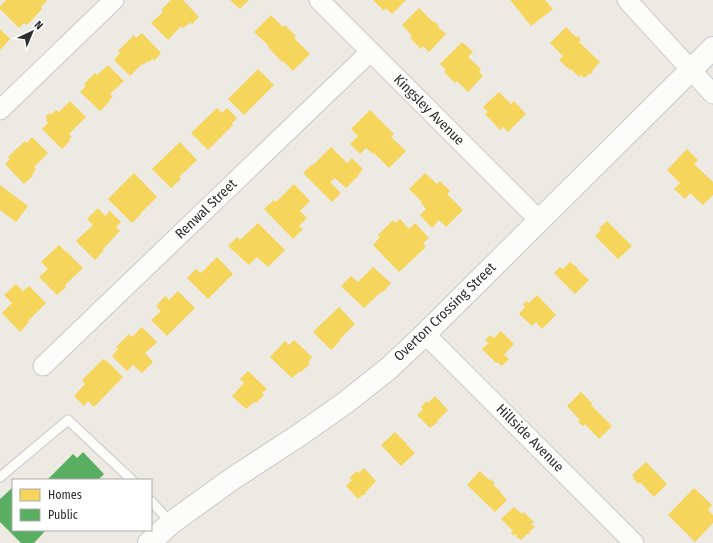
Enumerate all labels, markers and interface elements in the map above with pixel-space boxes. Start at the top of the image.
north arrow [12,12,52,52]
text: N [32,18,45,32]
street label: Kingsley Avenue [390,71,468,149]
street label: Renwal Street [172,175,241,242]
street label: Overton Crossing Street [391,259,500,365]
street label: Hillside Avenue [493,401,567,475]
legend [12,479,152,531]
text: Homes [48,488,82,502]
text: Public [48,508,78,522]

